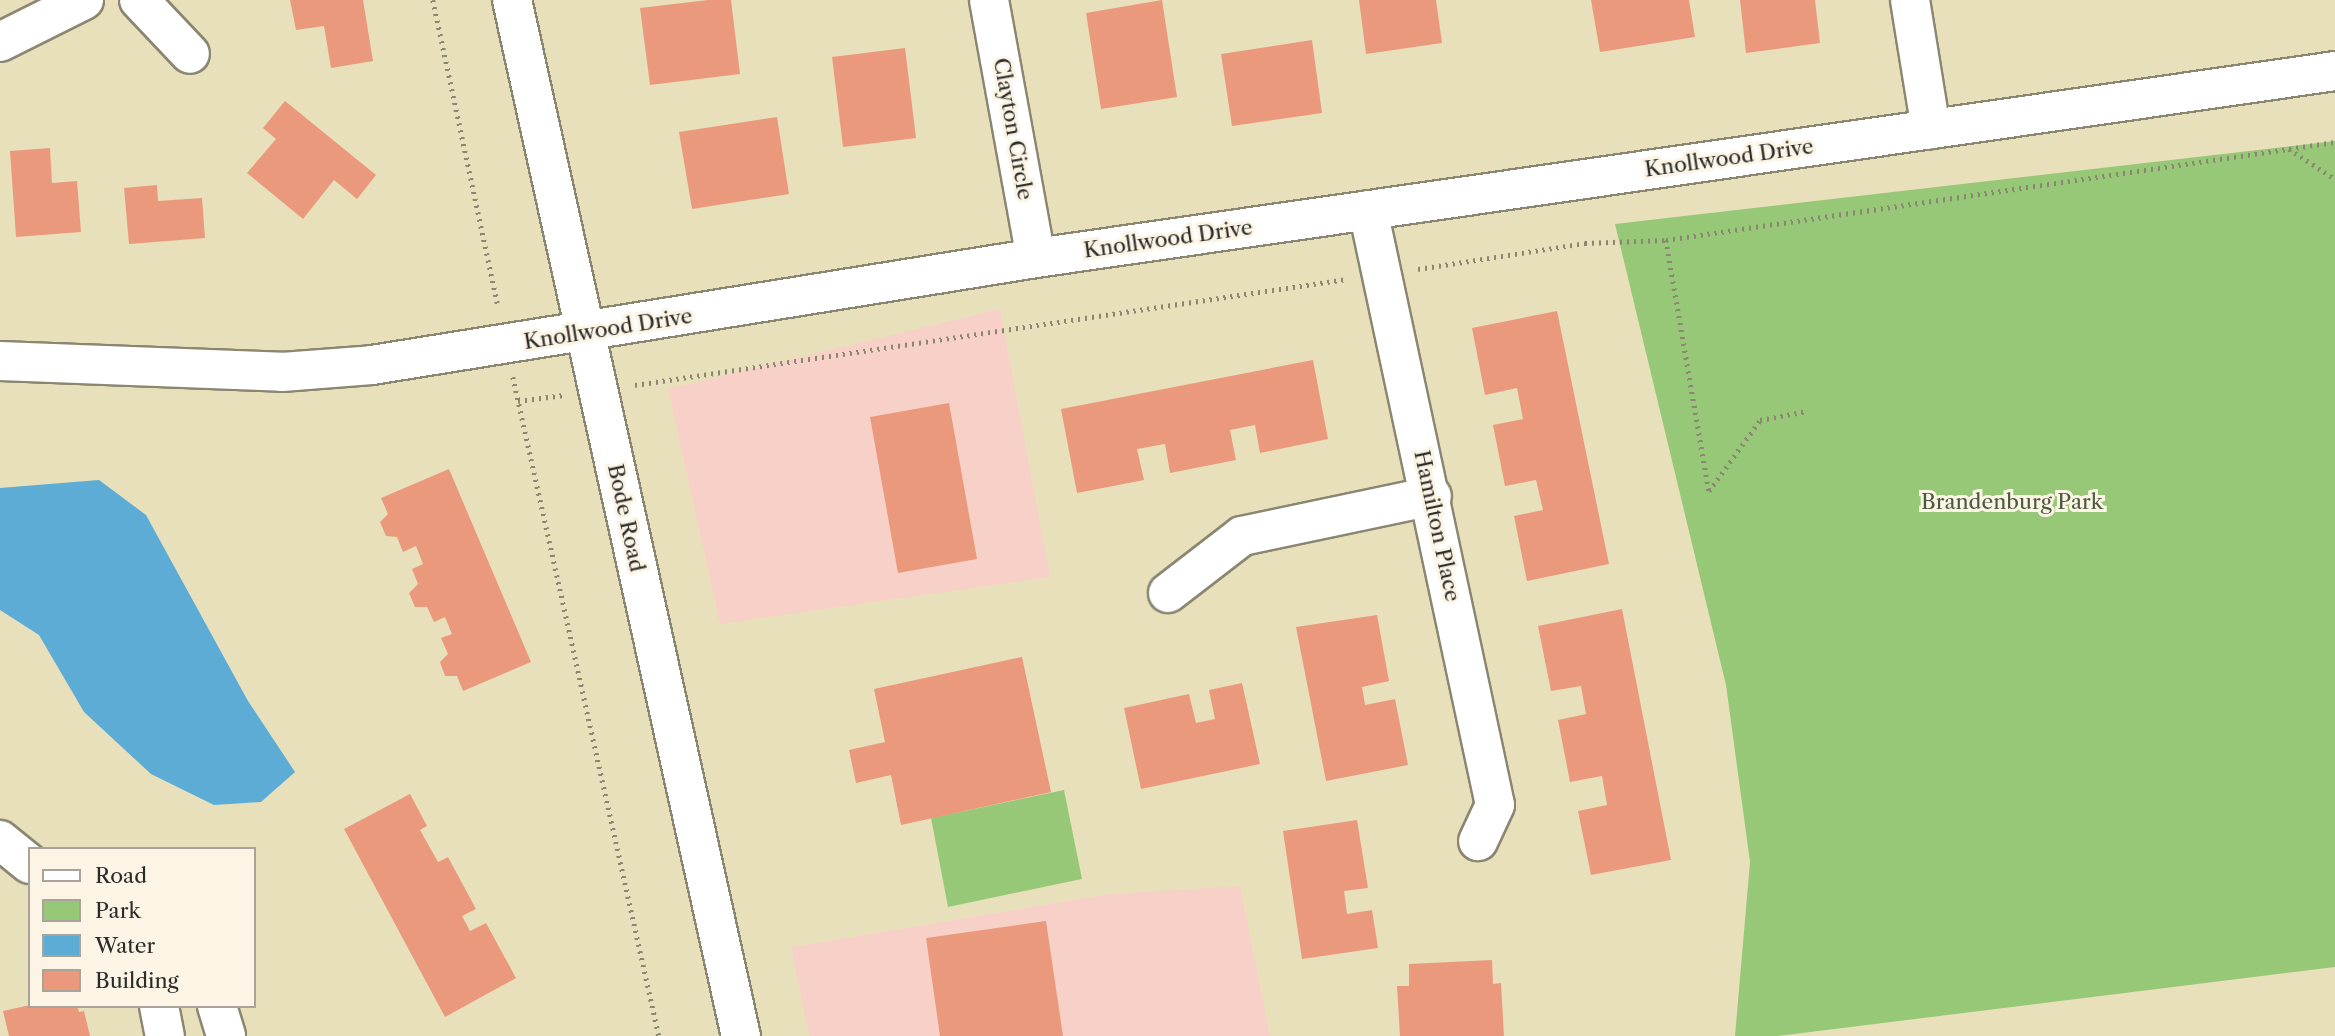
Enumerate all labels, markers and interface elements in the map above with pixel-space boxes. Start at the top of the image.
street label: Clayton Circle [988,56,1038,202]
street label: Knollwood Drive [1643,134,1815,182]
street label: Knollwood Drive [1082,215,1254,263]
street label: Knollwood Drive [522,303,694,355]
street label: Hamilton Place [1409,448,1465,604]
street label: Bode Road [602,462,650,574]
park label: Brandenburg Park [1921,489,2103,515]
legend [28,847,256,1008]
text: Road [95,863,147,888]
text: Park [95,898,141,923]
text: Water [95,933,155,958]
text: Building [95,968,179,993]

